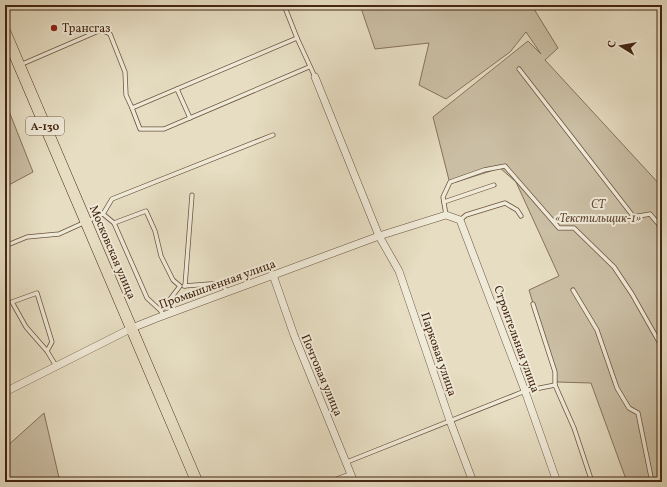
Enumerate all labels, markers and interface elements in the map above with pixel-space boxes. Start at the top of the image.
place label: Трансгаз [62,21,110,37]
marker: Трансгаз [49,23,59,33]
north arrow [601,26,641,66]
text: С [605,39,621,49]
road number: А-130 [26,117,64,135]
park label: СТ «Текстильщик-1» [555,197,641,227]
street label: Московская улица [85,203,139,302]
street label: Промышленная улица [157,256,278,314]
street label: Строительная улица [489,284,543,395]
street label: Парковая улица [416,310,460,398]
street label: Почтовая улица [297,332,346,419]

